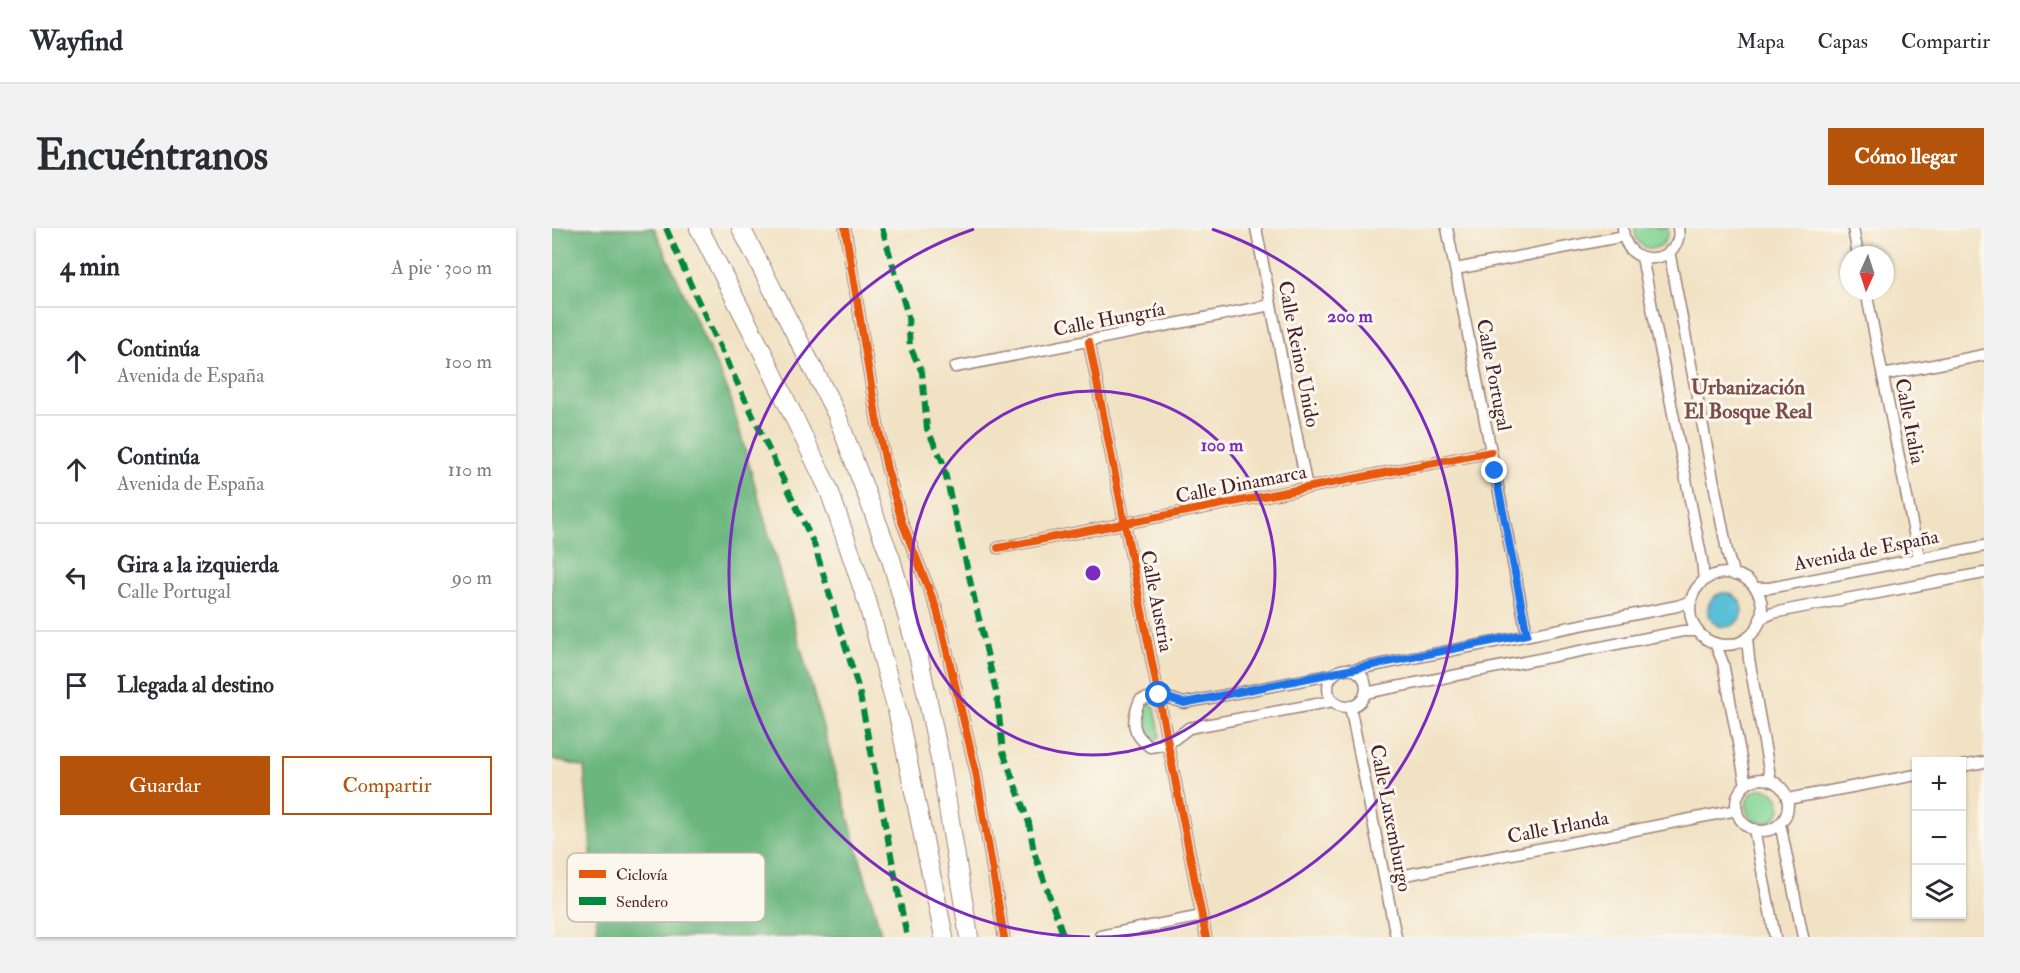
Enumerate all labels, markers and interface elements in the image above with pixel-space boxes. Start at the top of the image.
text: Wayfind [30,24,123,59]
text: Mapa [1737,28,1785,55]
text: Capas [1818,28,1868,55]
text: Compartir [1901,28,1990,55]
button: Cómo llegar [1828,128,1984,185]
text: Encuéntranos [36,130,268,182]
north arrow [1840,246,1894,300]
text: 4 min [60,251,120,283]
text: A pie · 300 m [391,255,492,280]
street label: Calle Reino Unido [1273,279,1325,429]
street label: Calle Hungría [1051,296,1168,342]
text: 200 m [1327,305,1374,328]
street label: Calle Portugal [1471,317,1517,433]
text: Continúa [117,335,200,363]
icon: ahead [60,345,93,378]
text: 100 m [445,349,492,374]
text: Avenida de España [117,363,264,388]
district label: Urbanización El Bosque Real [1684,374,1813,425]
street label: Calle Italia [1889,376,1931,467]
text: 100 m [1201,434,1244,457]
text: Continúa [117,443,200,471]
icon: ahead [60,453,93,486]
text: 110 m [448,457,492,482]
route end [1481,457,1507,483]
street label: Calle Dinamarca [1173,459,1309,509]
text: Avenida de España [117,471,264,496]
street label: Avenida de España [1790,524,1942,578]
street label: Calle Austria [1135,548,1179,655]
text: Gira a la izquierda [117,551,278,579]
icon: left [60,561,93,594]
centre of rings [1083,563,1103,583]
text: 90 m [452,565,492,590]
text: Calle Portugal [117,579,231,604]
icon: arrive [60,669,93,702]
text: Llegada al destino [117,671,274,699]
route start [1145,681,1171,707]
street label: Calle Luxemburgo [1364,742,1418,894]
button: Guardar [60,756,270,815]
button: Compartir [282,756,492,815]
map controls [1912,757,1966,919]
button: + [1912,757,1966,811]
street label: Calle Irlanda [1505,805,1612,849]
button: − [1912,811,1966,865]
legend [567,853,765,922]
text: Ciclovía [616,865,668,885]
button: layers [1912,865,1966,919]
text: Sendero [616,892,668,912]

